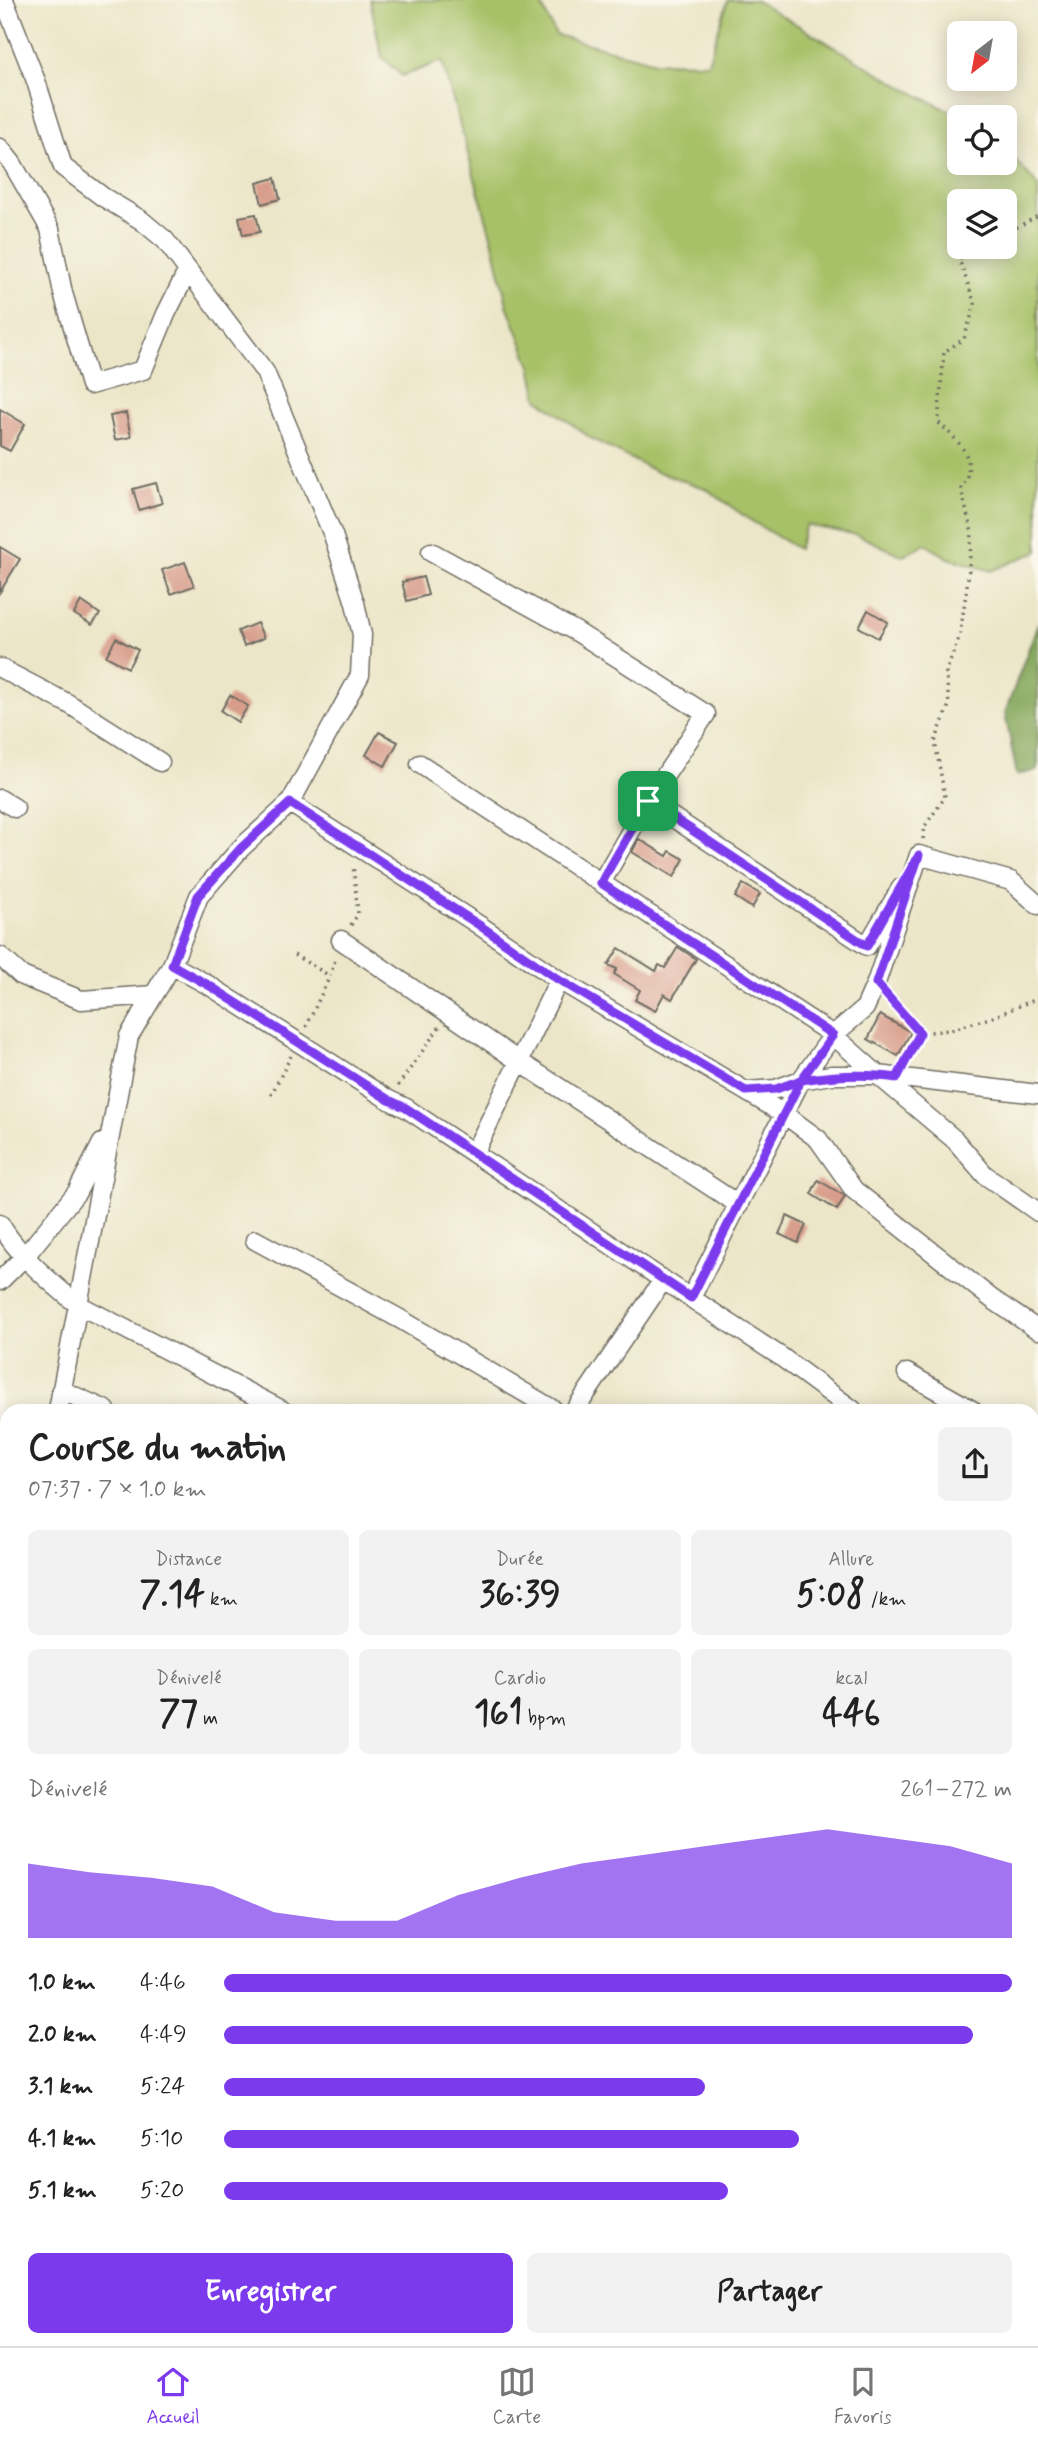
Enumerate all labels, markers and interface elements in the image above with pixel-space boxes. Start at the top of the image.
north arrow [947,21,1017,91]
map controls [947,21,1017,259]
button: locate [947,105,1017,175]
button: layers [947,189,1017,259]
pin [618,771,678,831]
icon: arrive [629,782,667,820]
text: Course du matin [28,1424,286,1473]
button: share [938,1427,1012,1501]
text: 07:37 · 7 × 1.0 km [28,1475,206,1505]
text: Distance [155,1547,222,1572]
text: Durée [496,1547,544,1572]
text: Allure [829,1547,874,1572]
text: 7.14 [140,1572,205,1618]
text: 36:39 [479,1572,561,1618]
text: 5:08 [796,1572,865,1618]
text: km [205,1587,238,1612]
text: /km [865,1587,906,1612]
text: Dénivelé [156,1666,221,1691]
text: Cardio [494,1666,546,1691]
text: kcal [835,1666,867,1691]
text: 77 [159,1691,198,1737]
text: 161 [474,1691,523,1737]
text: 446 [822,1691,880,1737]
text: m [198,1706,218,1731]
text: bpm [523,1706,566,1731]
text: Dénivelé [28,1775,107,1805]
text: 261–272 m [900,1775,1012,1805]
text: 1.0 km [28,1968,96,1998]
text: 4:46 [140,1968,186,1998]
text: 2.0 km [28,2020,97,2050]
text: 4:49 [140,2020,187,2050]
text: 3.1 km [28,2072,93,2102]
text: 5:24 [140,2072,185,2102]
text: 4.1 km [28,2124,96,2154]
text: 5:10 [140,2124,183,2154]
text: 5.1 km [28,2176,97,2206]
text: 5:20 [140,2176,184,2206]
button: Enregistrer [28,2253,513,2333]
button: Partager [527,2253,1012,2333]
tab: Accueil [146,2363,200,2430]
tab: Carte [493,2363,541,2430]
tab: Favoris [834,2363,892,2430]

